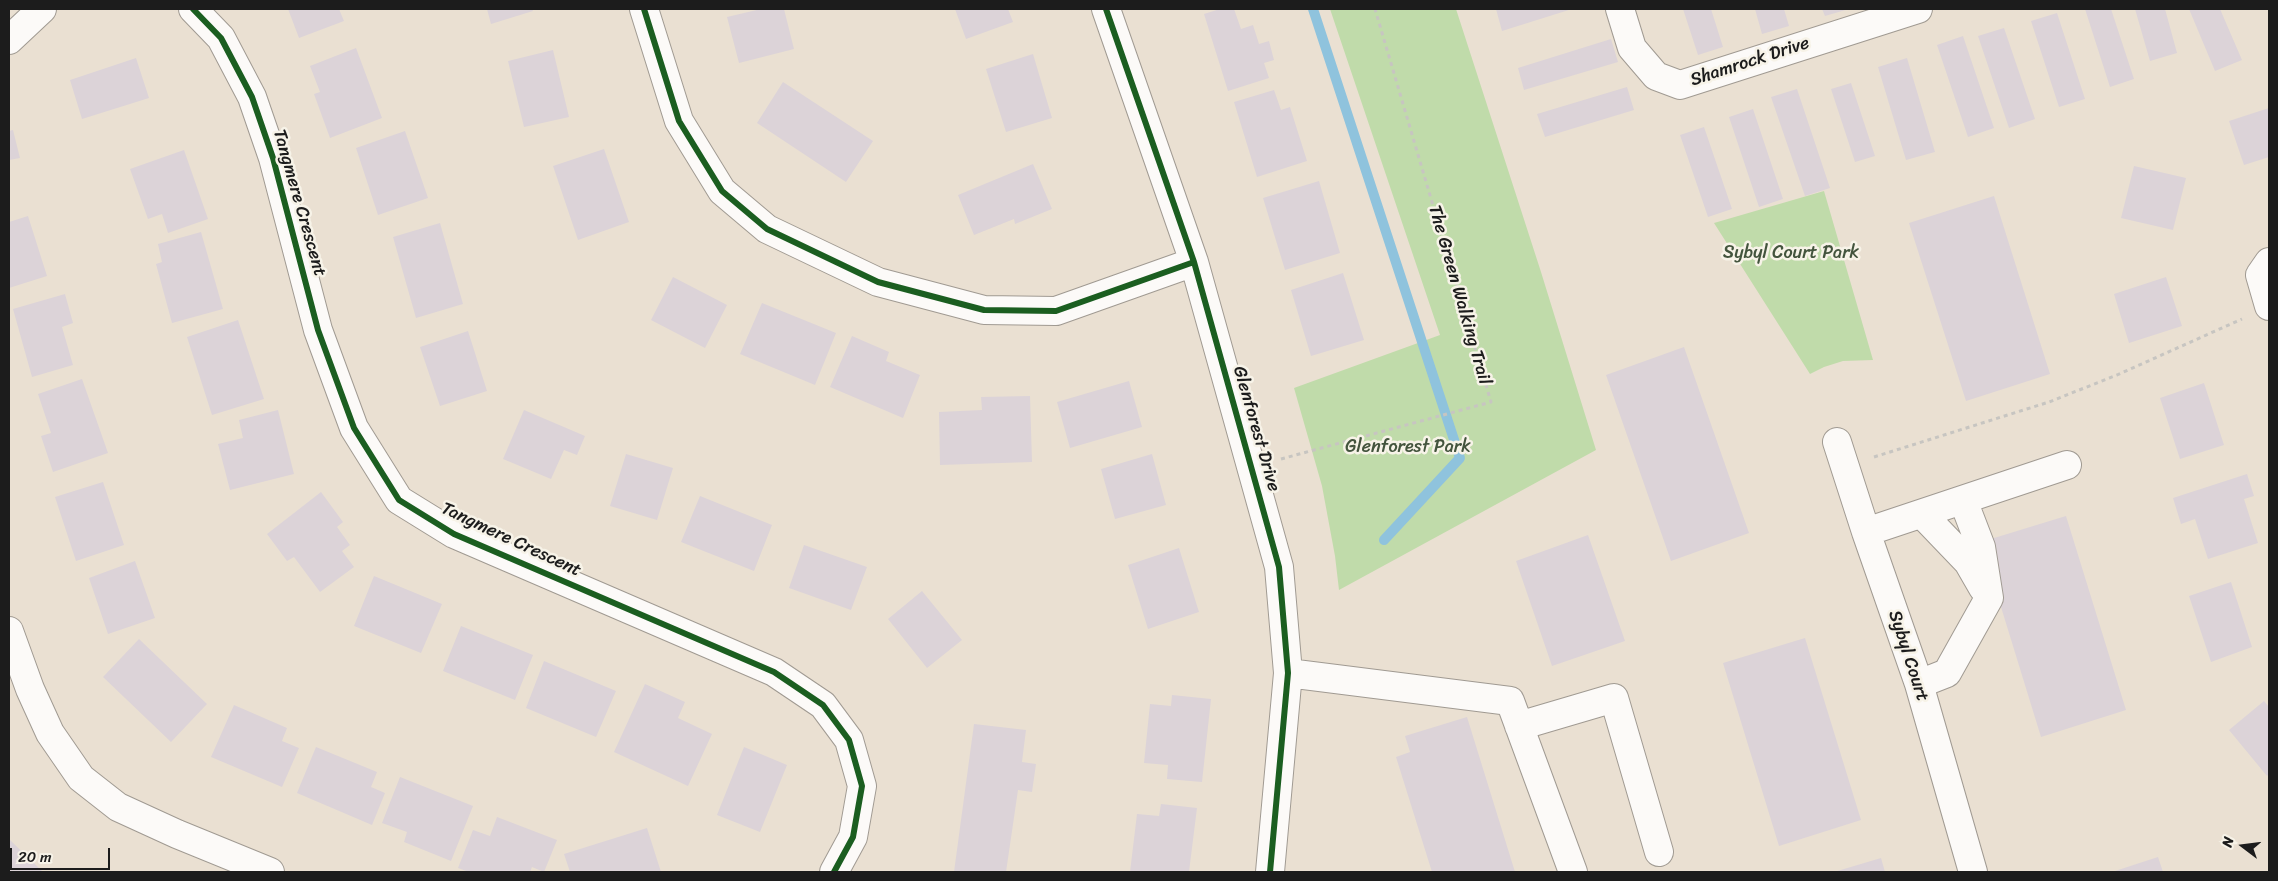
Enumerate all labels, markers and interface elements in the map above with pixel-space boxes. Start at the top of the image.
street label: Shamrock Drive [1688,33,1812,91]
street label: Tangmere Crescent [268,127,330,279]
street label: The Green Walking Trail [1423,203,1495,387]
park label: Sybyl Court Park [1723,242,1859,264]
street label: Glenforest Drive [1228,364,1284,494]
park label: Glenforest Park [1345,436,1471,458]
street label: Tangmere Crescent [438,498,584,582]
street label: Sybyl Court [1883,608,1933,704]
north arrow [2218,821,2268,871]
text: N [2215,834,2241,850]
scale bar [12,838,112,870]
text: 20 m [18,844,52,870]

